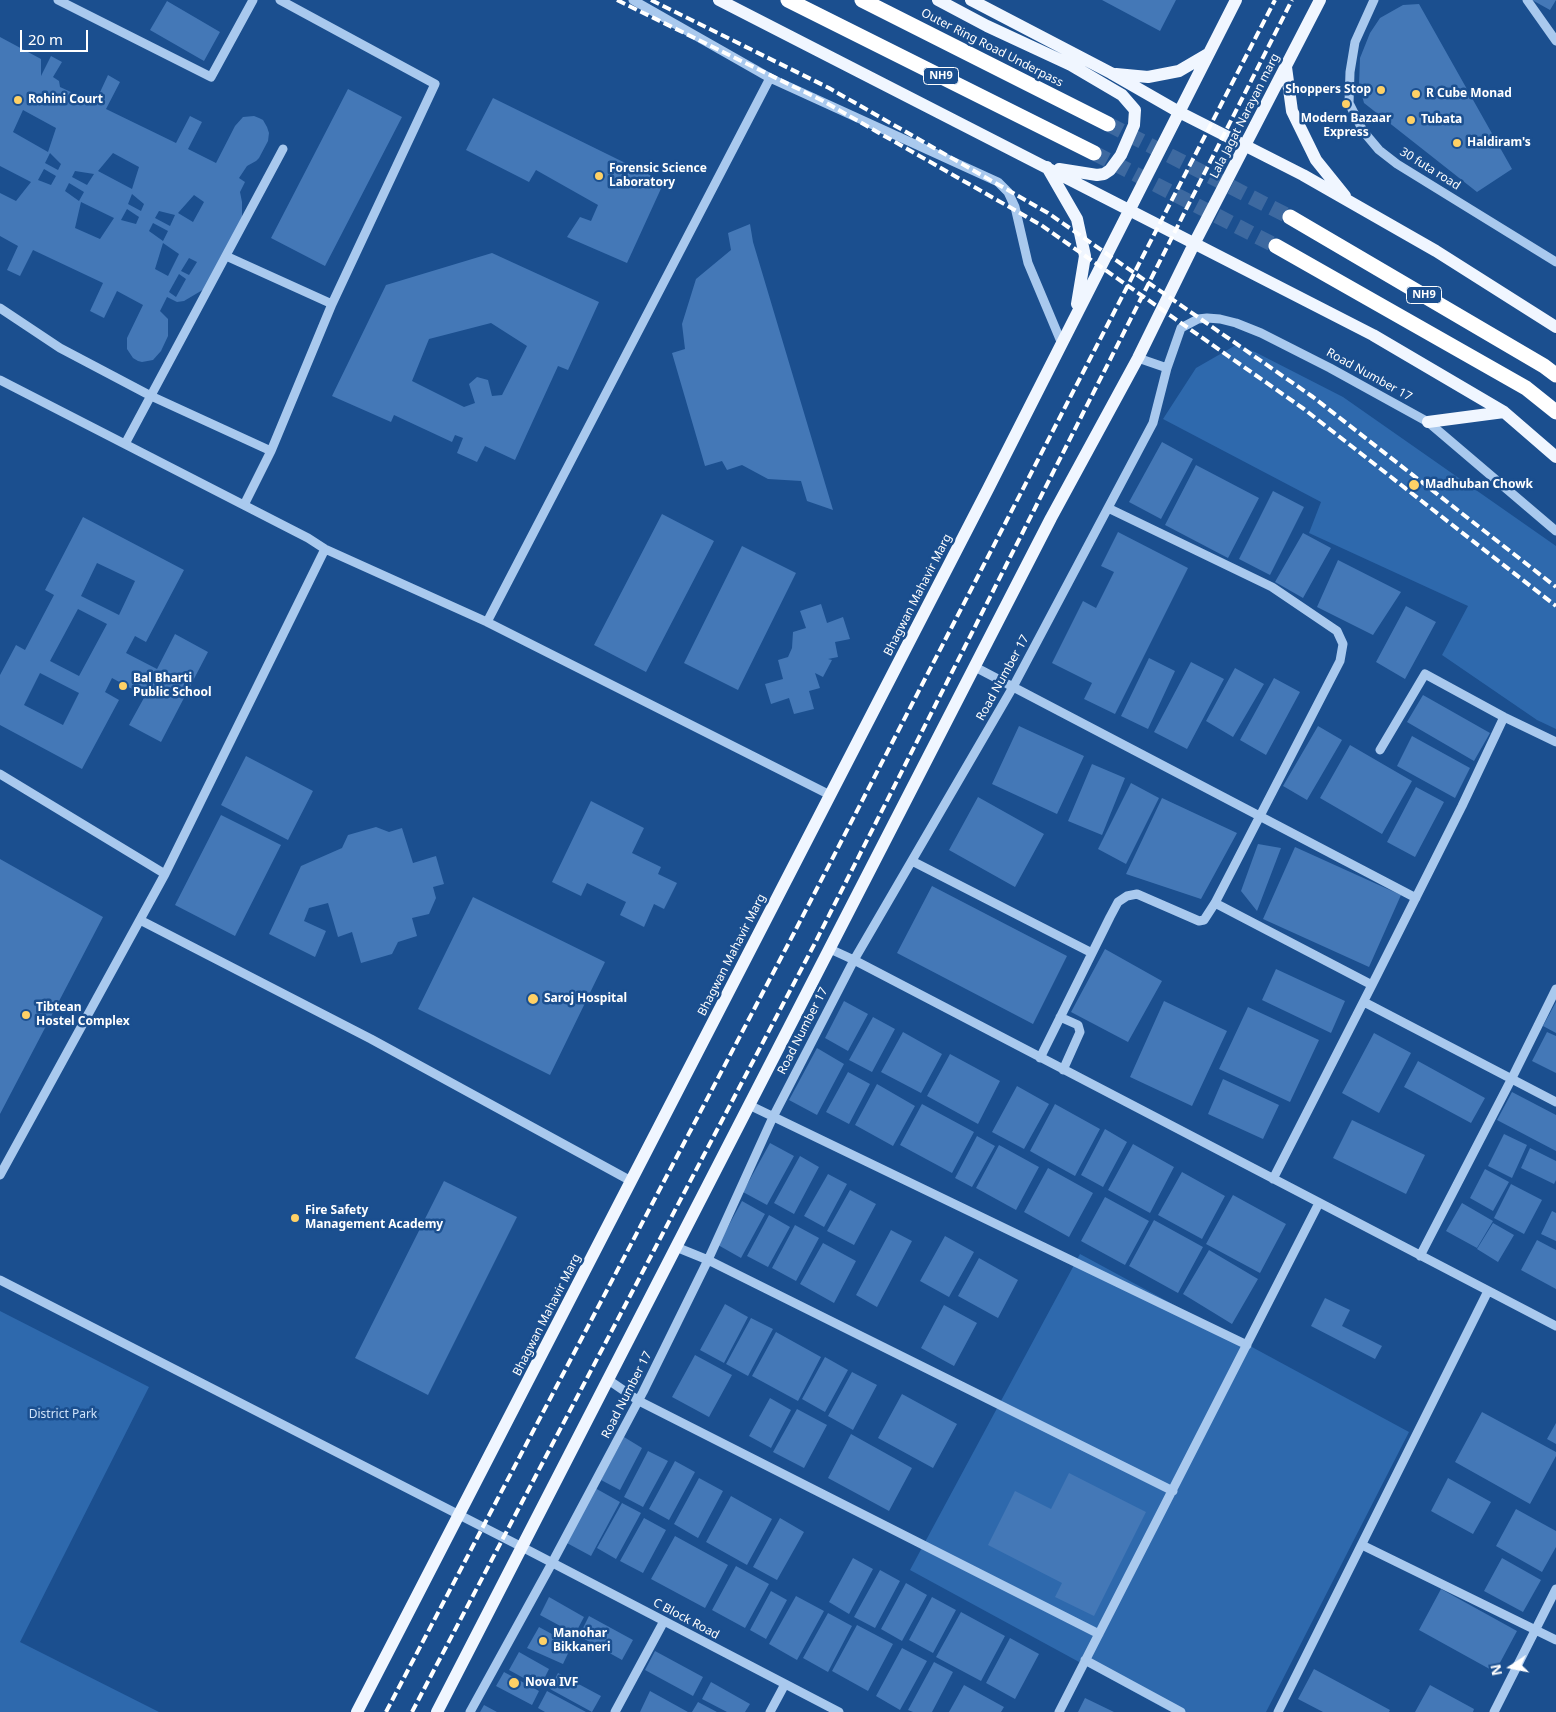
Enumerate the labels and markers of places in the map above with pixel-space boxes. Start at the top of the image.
place label: Shoppers Stop [1285,83,1371,97]
marker: Shoppers Stop [1375,84,1387,96]
place label: R Cube Monad [1426,87,1512,101]
marker: R Cube Monad [1410,88,1422,100]
place label: Rohini Court [28,93,103,107]
marker: Rohini Court [12,94,24,106]
marker: Modern Bazaar Express [1340,98,1352,110]
place label: Modern Bazaar Express [1301,112,1391,140]
place label: Tubata [1421,113,1462,127]
marker: Tubata [1405,114,1417,126]
place label: Haldiram's [1467,136,1531,150]
marker: Haldiram's [1451,137,1463,149]
place label: Forensic Science Laboratory [609,162,707,190]
marker: Forensic Science Laboratory [593,170,605,182]
marker: Madhuban Chowk [1407,478,1421,492]
place label: Madhuban Chowk [1425,478,1533,492]
place label: Bal Bharti Public School [133,672,211,700]
marker: Bal Bharti Public School [117,680,129,692]
marker: Saroj Hospital [526,992,540,1006]
place label: Saroj Hospital [544,992,627,1006]
place label: Tibtean Hostel Complex [36,1001,130,1029]
marker: Tibtean Hostel Complex [20,1009,32,1021]
place label: Fire Safety Management Academy [305,1204,443,1232]
marker: Fire Safety Management Academy [289,1212,301,1224]
place label: Manohar Bikkaneri [553,1627,611,1655]
marker: Manohar Bikkaneri [537,1635,549,1647]
marker: Nova IVF [507,1676,521,1690]
place label: Nova IVF [525,1676,578,1690]

